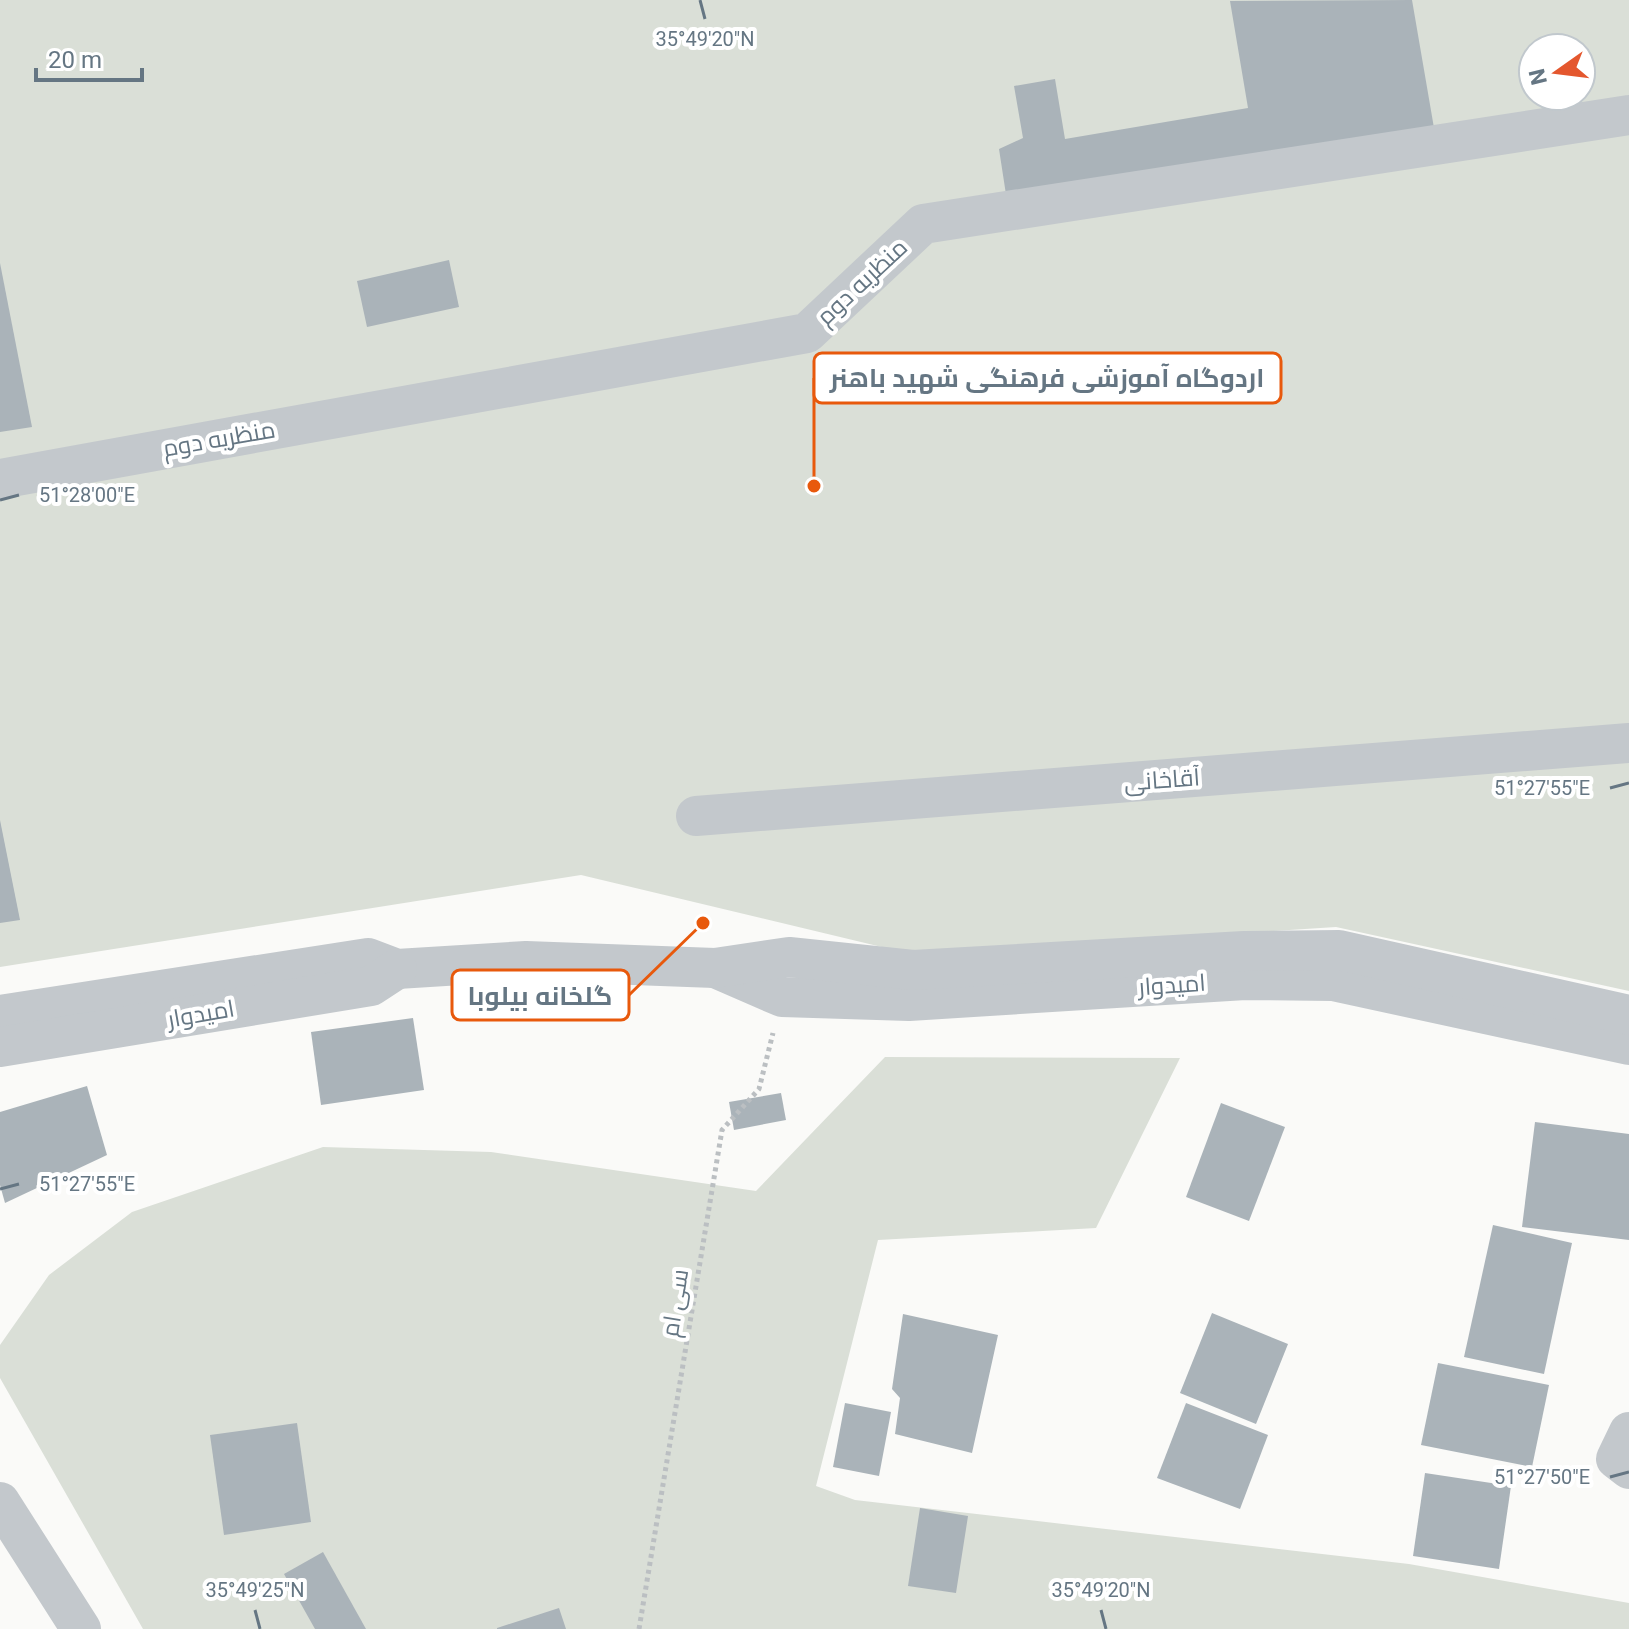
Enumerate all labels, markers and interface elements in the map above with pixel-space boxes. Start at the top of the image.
text: 35°49'20"N [655,27,755,51]
scale bar [36,32,142,82]
north arrow [1517,32,1597,112]
text: 20 m [48,46,102,74]
text: N [1524,66,1552,87]
street label: منظریه دوم [811,233,914,332]
callout: اردوگاه آموزشی فرهنگی شهید باهنر [814,353,1281,403]
text: اردوگاه آموزشی فرهنگی شهید باهنر [829,363,1264,394]
street label: منظریه دوم [161,415,278,465]
text: 51°28'00"E [39,483,135,507]
street label: آقاخانی [1123,763,1201,797]
text: 51°27'55"E [1494,776,1590,800]
street label: امیدوار [1135,969,1207,1001]
callout: گلخانه بیلوبا [452,970,629,1020]
text: گلخانه بیلوبا [468,981,612,1011]
street label: امیدوار [163,994,237,1034]
text: 51°27'55"E [39,1172,135,1196]
street label: سی ام [656,1267,696,1339]
text: 51°27'50"E [1494,1465,1590,1489]
text: 35°49'25"N [205,1578,305,1602]
text: 35°49'20"N [1051,1578,1151,1602]

